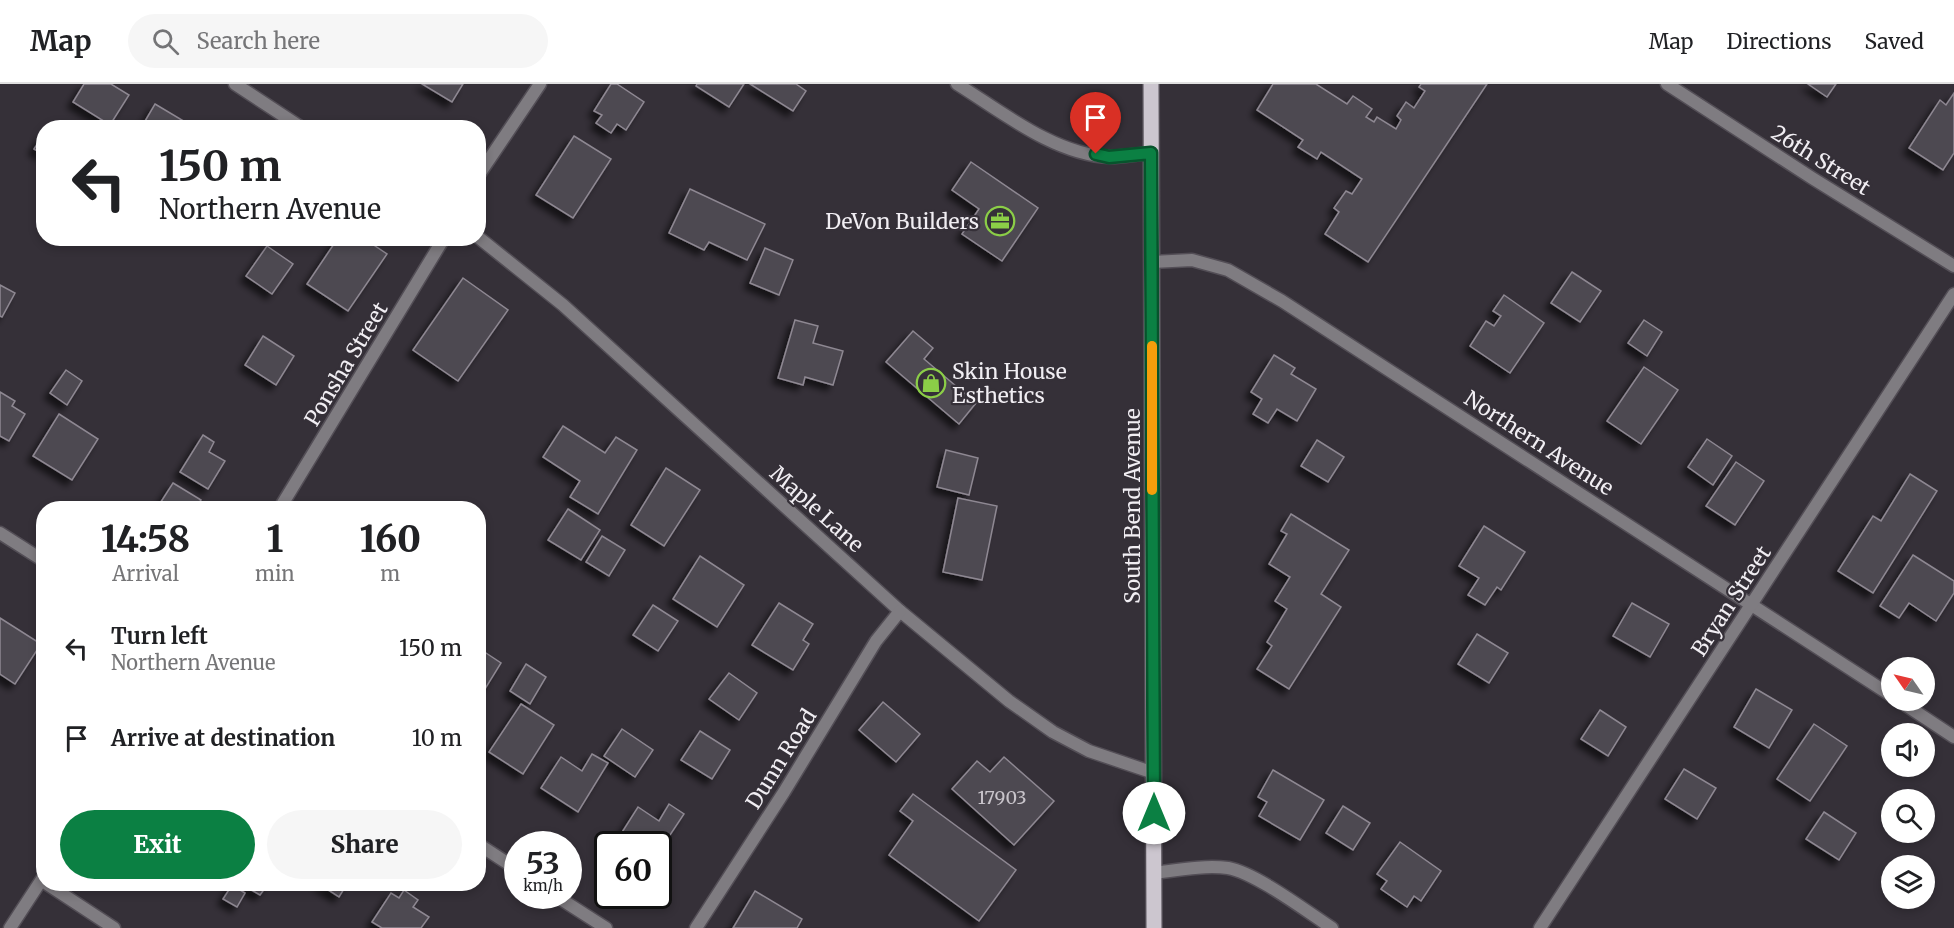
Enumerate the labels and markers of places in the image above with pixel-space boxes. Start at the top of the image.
pin [1070,92,1121,154]
office icon: DeVon Builders [984,205,1016,237]
place label: DeVon Builders [825,208,979,235]
place label: Skin House Esthetics [952,358,1067,409]
shop icon: Skin House Esthetics [915,367,947,399]

